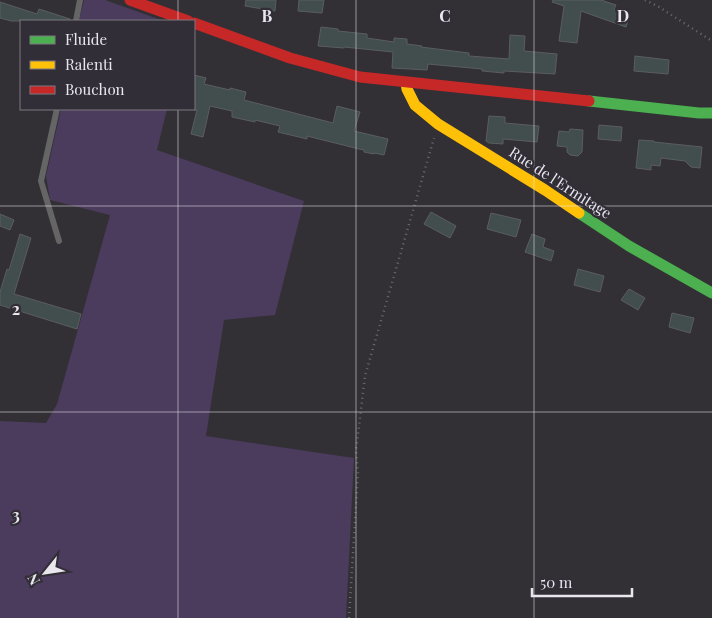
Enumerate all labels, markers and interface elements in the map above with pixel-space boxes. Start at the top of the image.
text: B [262,5,273,26]
text: C [439,5,451,26]
text: D [617,5,629,26]
legend [20,20,195,110]
text: Fluide [65,29,107,49]
text: Ralenti [65,54,113,74]
text: Bouchon [65,79,125,99]
street label: Rue de l'Ermitage [506,142,616,223]
text: 2 [12,298,20,319]
text: 3 [12,504,20,525]
north arrow [20,548,70,598]
scale bar [532,566,632,598]
text: N [23,571,44,589]
text: 50 m [540,572,573,592]

